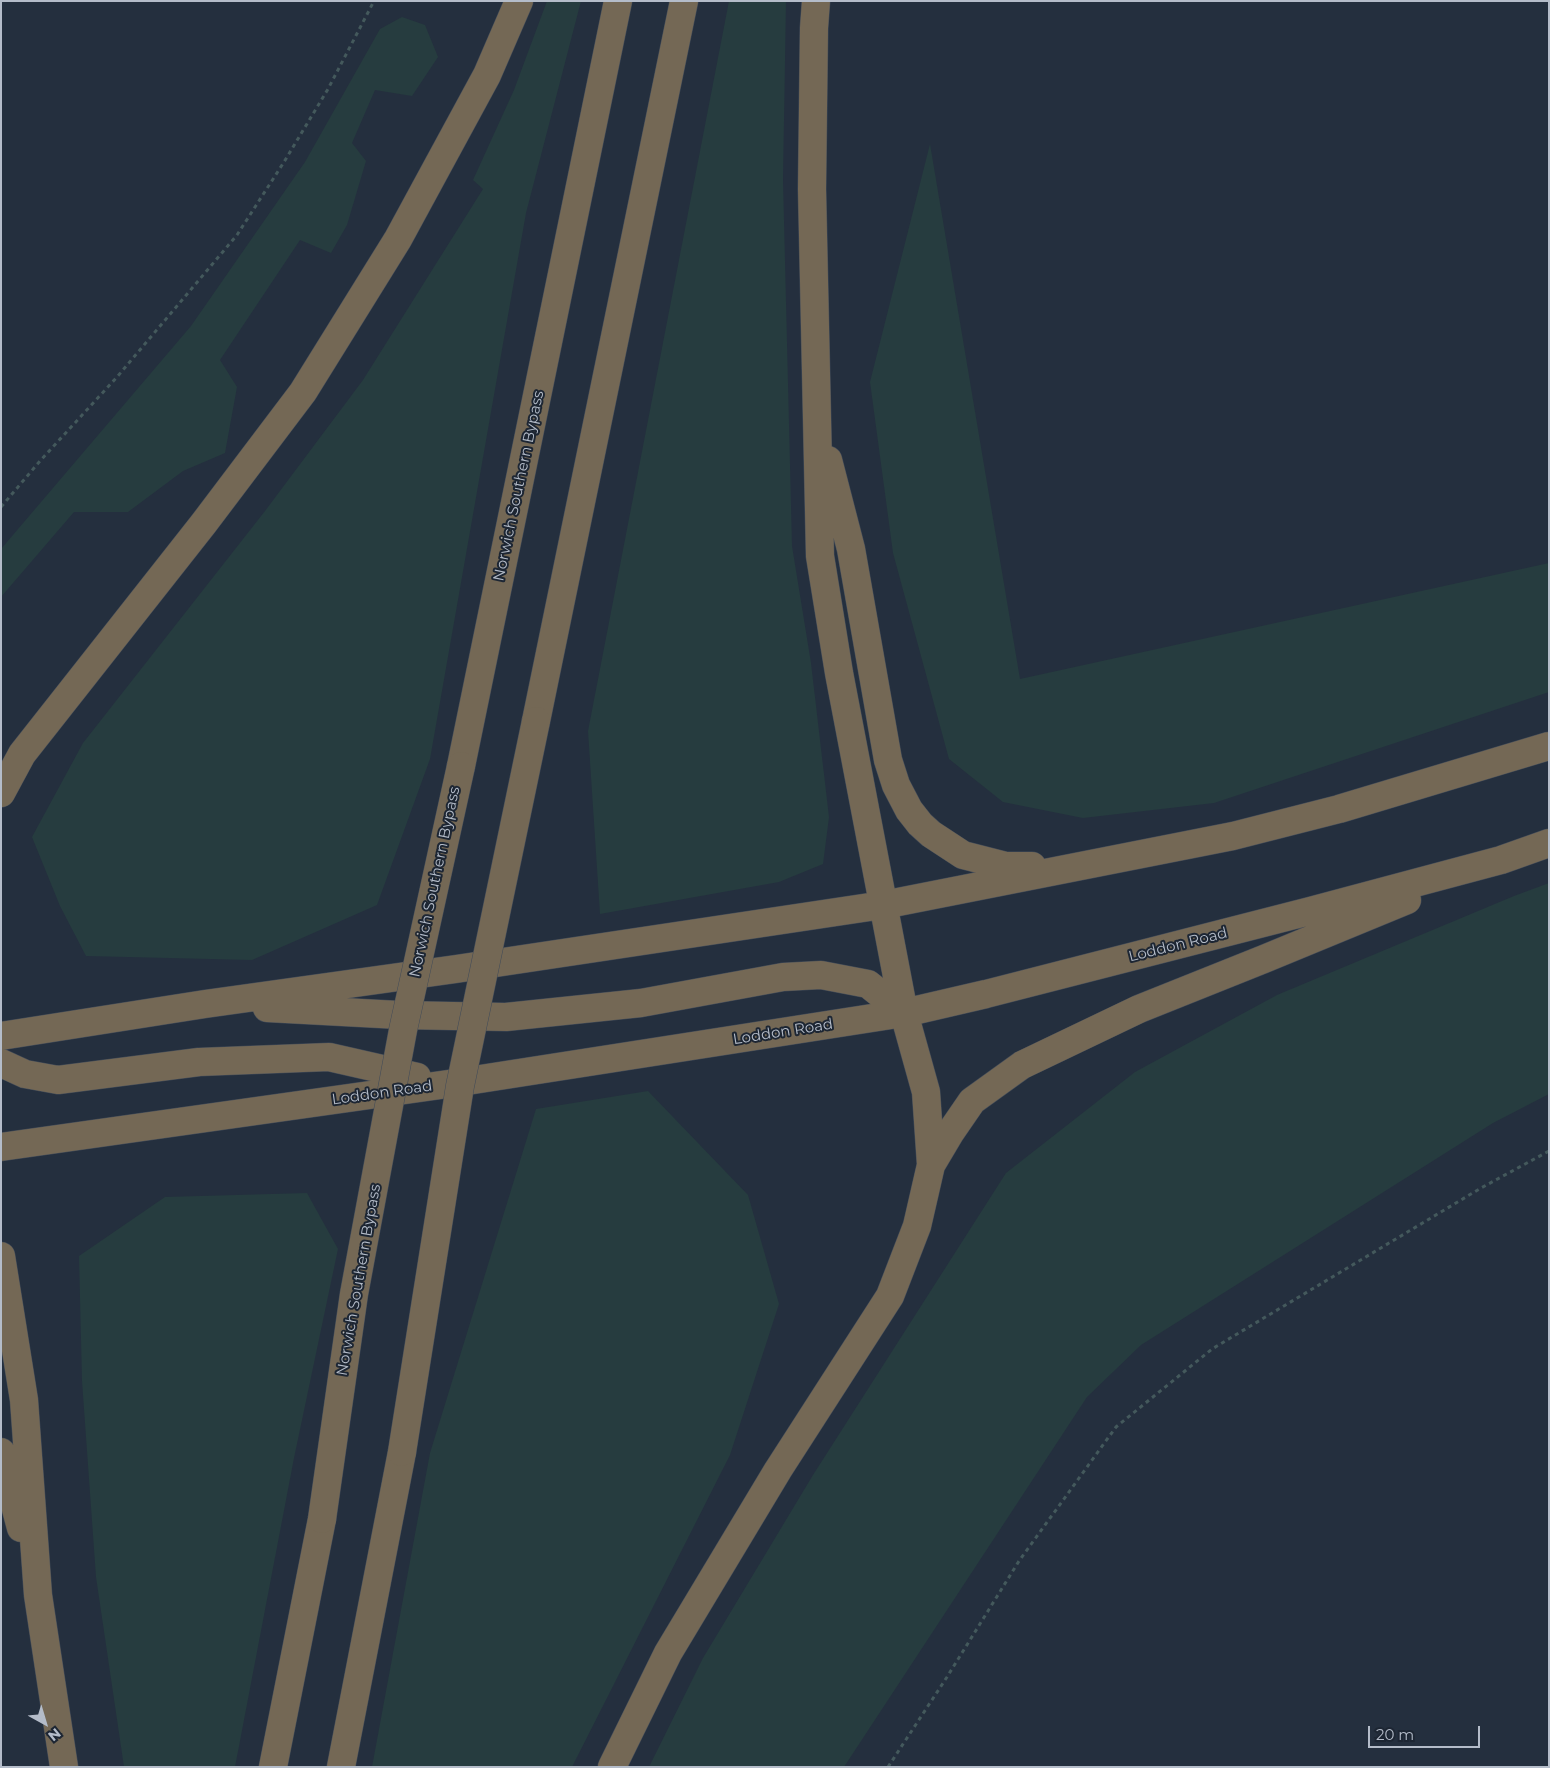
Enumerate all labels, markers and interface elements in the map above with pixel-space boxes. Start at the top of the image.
street label: Norwich Southern Bypass [490,389,548,583]
street label: Norwich Southern Bypass [406,785,464,979]
street label: Loddon Road [1127,924,1229,966]
street label: Loddon Road [732,1015,834,1049]
street label: Loddon Road [331,1077,433,1109]
street label: Norwich Southern Bypass [333,1183,385,1377]
north arrow [20,1698,70,1748]
scale bar [1370,1716,1482,1748]
text: N [44,1724,64,1745]
text: 20 m [1376,1725,1414,1744]

